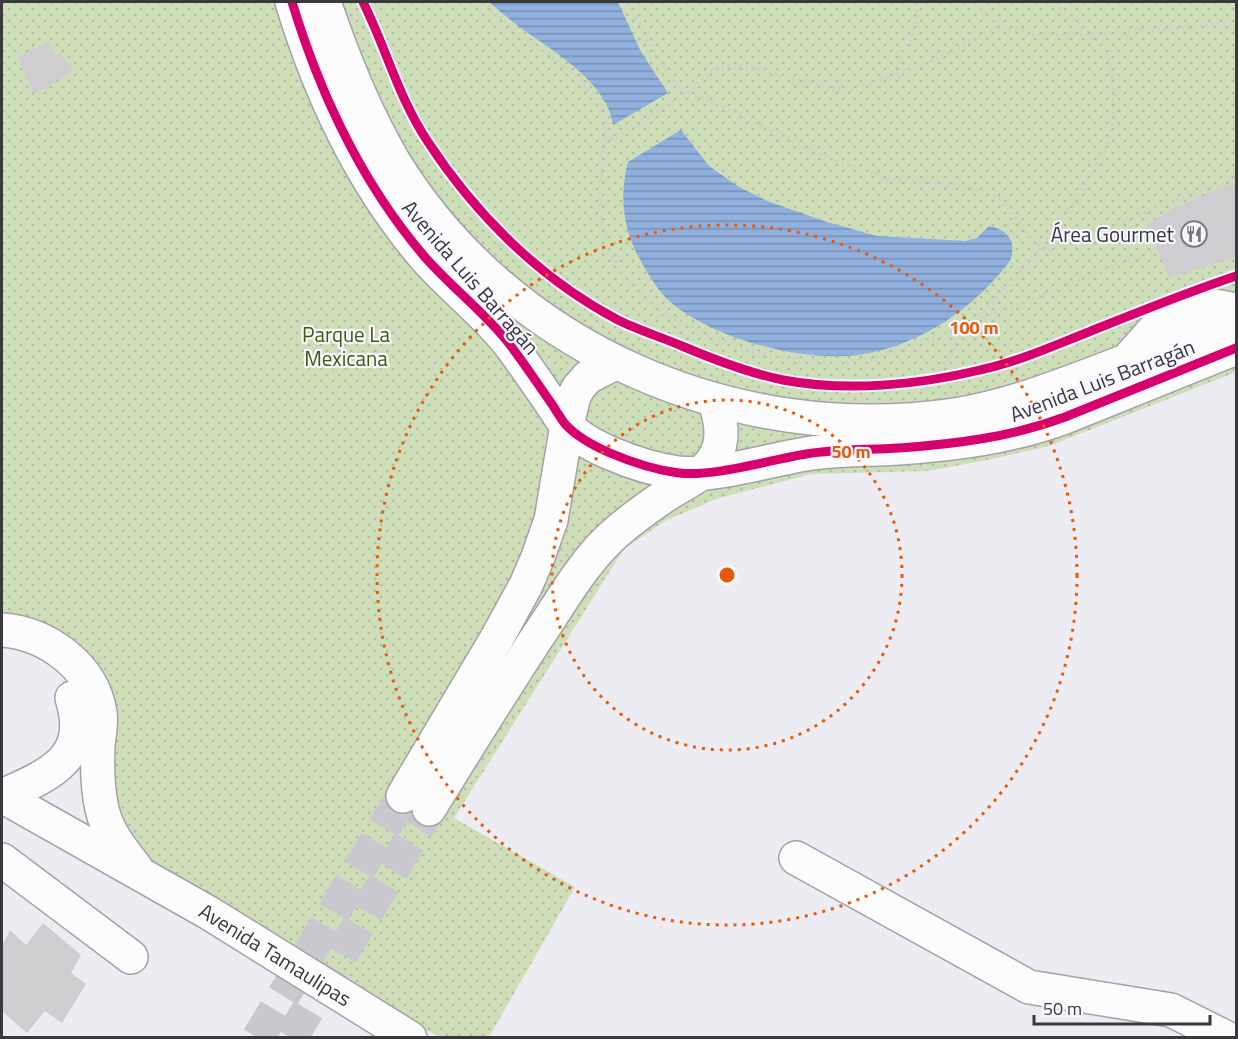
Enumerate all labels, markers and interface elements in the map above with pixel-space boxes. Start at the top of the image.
street label: Avenida Luis Barragán [395,193,547,361]
place label: Área Gourmet [1051,218,1175,250]
restaurant icon: Área Gourmet [1179,219,1209,249]
text: 100 m [949,314,999,341]
park label: Parque La Mexicana [302,318,390,374]
street label: Avenida Luis Barragán [1005,330,1199,430]
text: 50 m [831,438,871,465]
centre of rings [717,565,737,585]
street label: Avenida Tamaulipas [193,895,358,1014]
scale bar [1034,988,1210,1026]
text: 50 m [1043,995,1082,1022]

